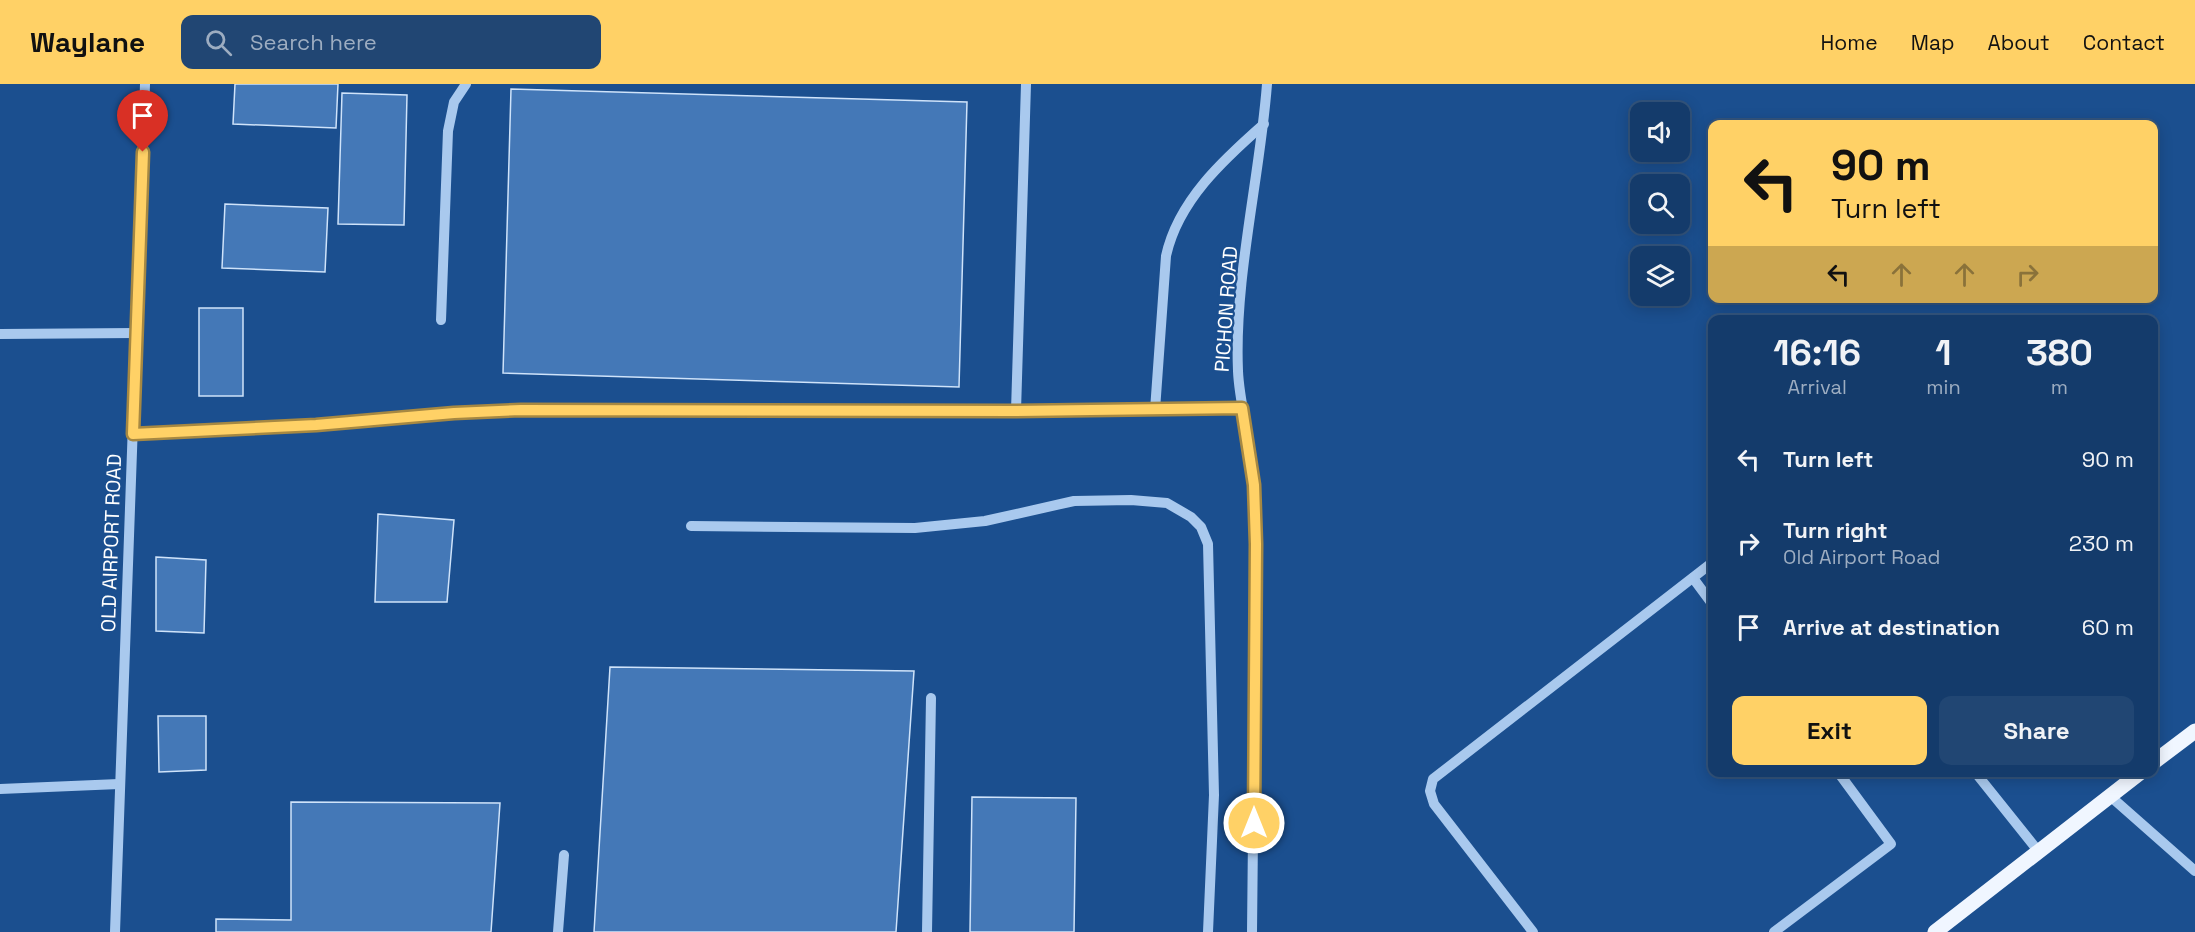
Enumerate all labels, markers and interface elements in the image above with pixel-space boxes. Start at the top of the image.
search box [181,15,601,69]
text: Waylane [30,24,145,60]
icon: search [202,26,235,59]
text: Search here [250,28,377,56]
text: Home [1820,29,1878,56]
text: Map [1911,29,1955,56]
text: About [1988,29,2050,56]
text: Contact [2083,29,2165,56]
pin [117,90,168,152]
icon: arrive [126,99,159,132]
map controls [1630,102,1690,306]
button: sound [1630,102,1690,162]
text: 90 m [1831,139,1931,192]
icon: left [1732,144,1810,222]
button: search [1630,174,1690,234]
text: Turn left [1831,191,1941,226]
street label: PICHON ROAD [1209,245,1243,373]
button: layers [1630,246,1690,306]
icon: left [1822,258,1855,291]
icon: ahead [1885,258,1918,291]
icon: ahead [1948,258,1981,291]
icon: right [2011,258,2044,291]
text: 16:16 [1773,330,1861,376]
text: 1 [1935,330,1952,376]
text: 380 [2026,330,2093,376]
text: Arrival [1787,374,1847,400]
text: min [1926,374,1961,400]
text: m [2051,374,2068,400]
icon: left [1732,443,1765,476]
text: Turn left [1783,445,1873,473]
text: 90 m [2082,445,2134,473]
street label: OLD AIRPORT ROAD [95,453,127,633]
text: Turn right [1783,516,1888,544]
icon: right [1732,527,1765,560]
text: 230 m [2069,529,2134,557]
text: Old Airport Road [1783,544,1940,570]
icon: arrive [1732,611,1765,644]
text: Arrive at destination [1783,613,2000,641]
text: 60 m [2082,613,2134,641]
button: Exit [1732,696,1927,765]
button: Share [1939,696,2134,765]
position arrow [1222,791,1286,855]

